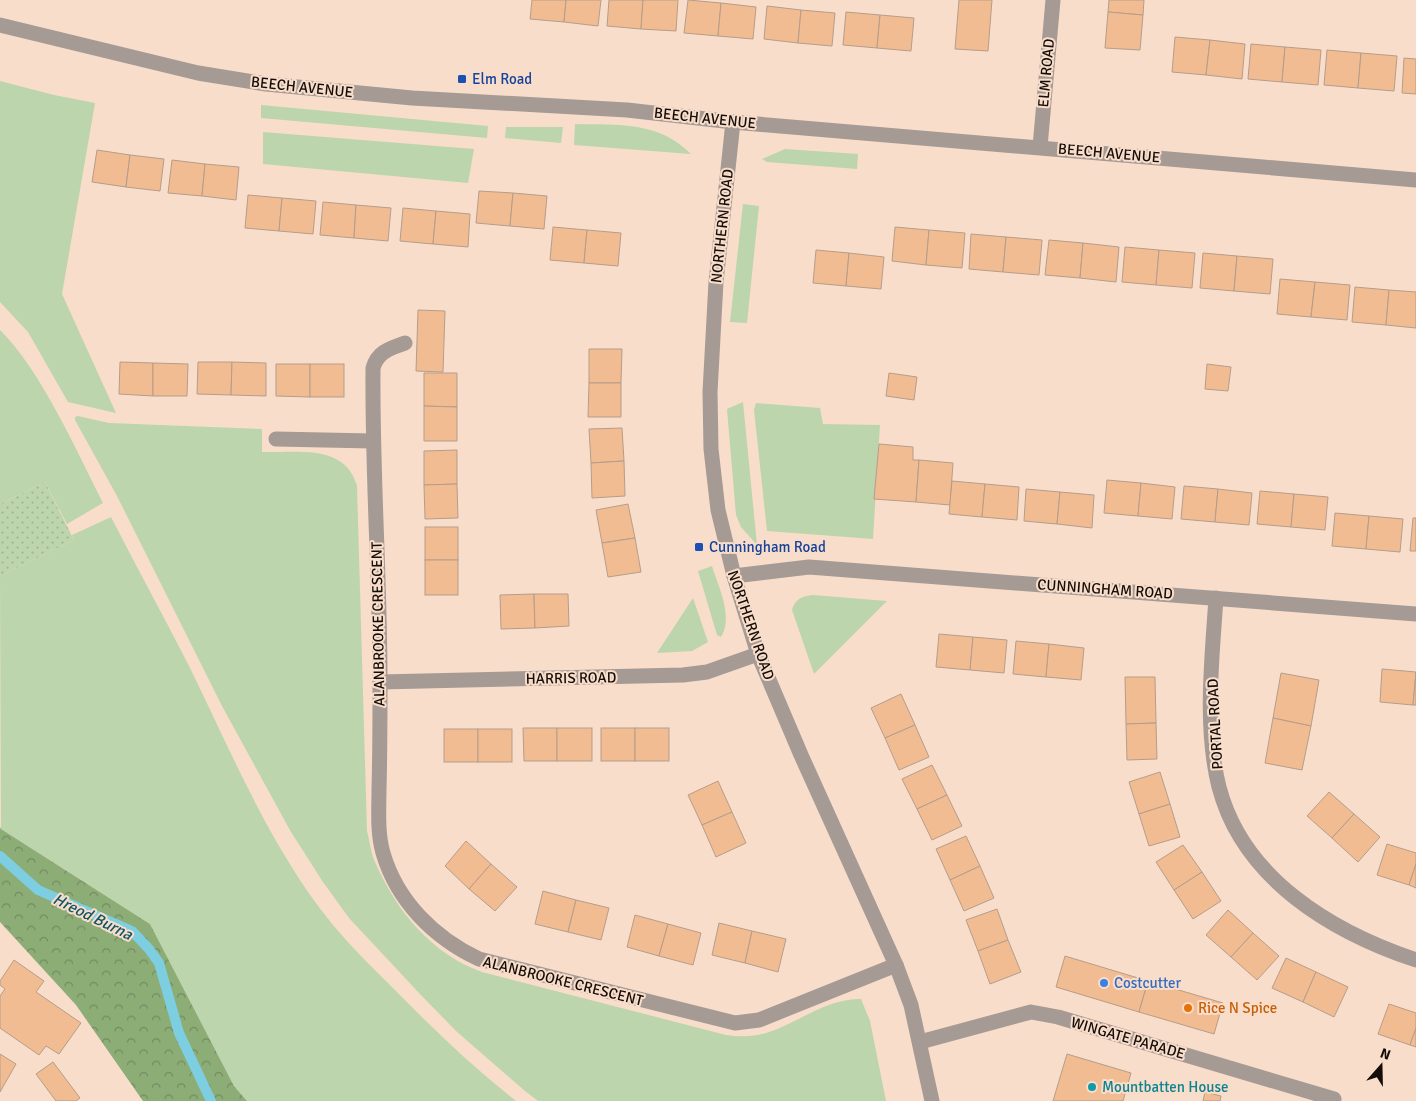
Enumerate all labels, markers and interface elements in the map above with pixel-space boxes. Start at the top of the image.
street label: ELM ROAD [1034,38,1058,108]
place label: Elm Road [472,70,532,88]
street label: BEECH AVENUE [250,73,354,101]
marker: Elm Road [456,73,468,85]
street label: BEECH AVENUE [653,104,757,132]
street label: BEECH AVENUE [1057,140,1161,166]
street label: NORTHERN ROAD [707,168,737,284]
place label: Cunningham Road [709,538,826,556]
street label: ALANBROOKE CRESCENT [368,541,388,706]
marker: Cunningham Road [693,541,705,553]
street label: NORTHERN ROAD [724,568,778,682]
street label: CUNNINGHAM ROAD [1037,575,1173,603]
street label: HARRIS ROAD [525,668,617,688]
street label: PORTAL ROAD [1204,678,1226,770]
water label: Hreod Burna [50,889,136,945]
street label: ALANBROOKE CRESCENT [481,952,646,1010]
place label: Costcutter [1114,974,1182,992]
marker: Costcutter [1098,977,1110,989]
place label: Rice N Spice [1198,999,1277,1017]
marker: Rice N Spice [1182,1002,1194,1014]
street label: WINGATE PARADE [1069,1013,1187,1063]
north arrow [1356,1041,1406,1091]
text: N [1378,1045,1393,1064]
place label: Mountbatten House [1102,1078,1228,1096]
marker: Mountbatten House [1086,1081,1098,1093]

